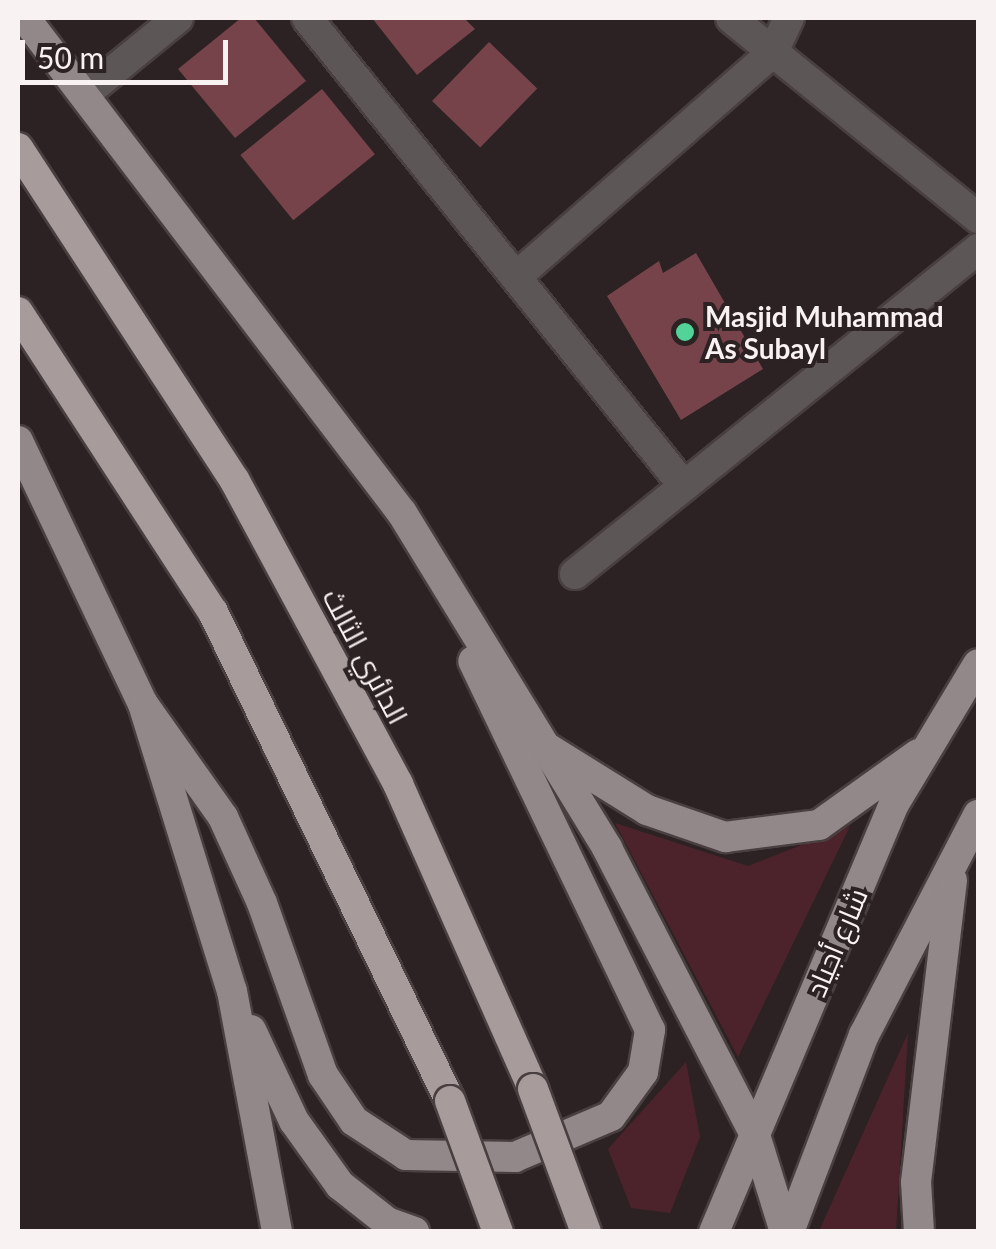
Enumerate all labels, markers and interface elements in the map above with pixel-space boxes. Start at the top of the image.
scale bar [25,20,232,82]
text: 50 m [37,39,104,75]
place label: Masjid Muhammad As Subayl [705,299,944,365]
marker: Masjid Muhammad As Subayl [674,321,696,343]
street label: الدائري الثالث [316,583,416,729]
street label: شارع أجياد [798,883,874,1001]

